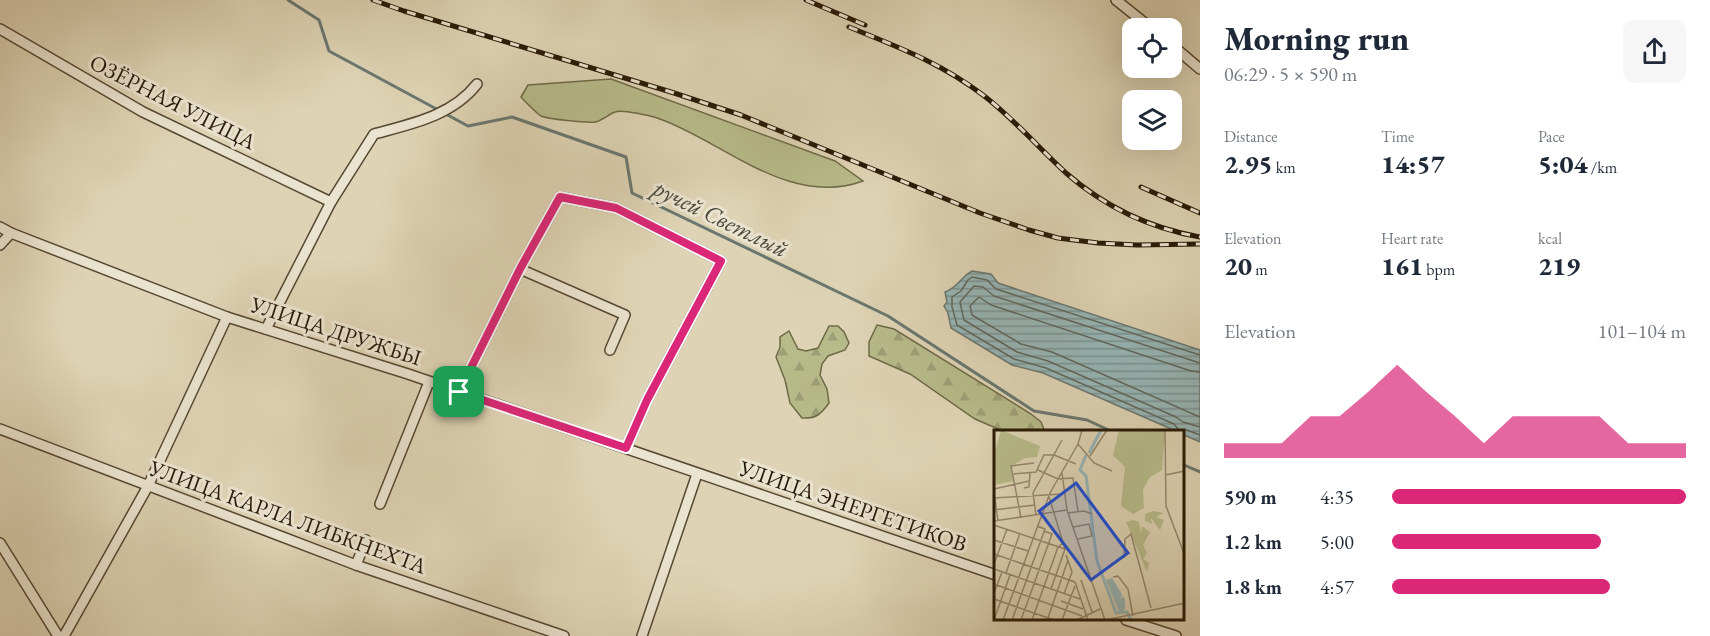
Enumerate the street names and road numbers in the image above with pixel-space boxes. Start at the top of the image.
street label: ОЗЁРНАЯ УЛИЦА [85,48,262,157]
street label: УЛИЦА ДРУЖБЫ [246,289,425,372]
street label: УЛИЦА КАРЛА ЛИБКНЕХТА [144,453,431,581]
street label: УЛИЦА ЭНЕРГЕТИКОВ [735,453,971,559]

